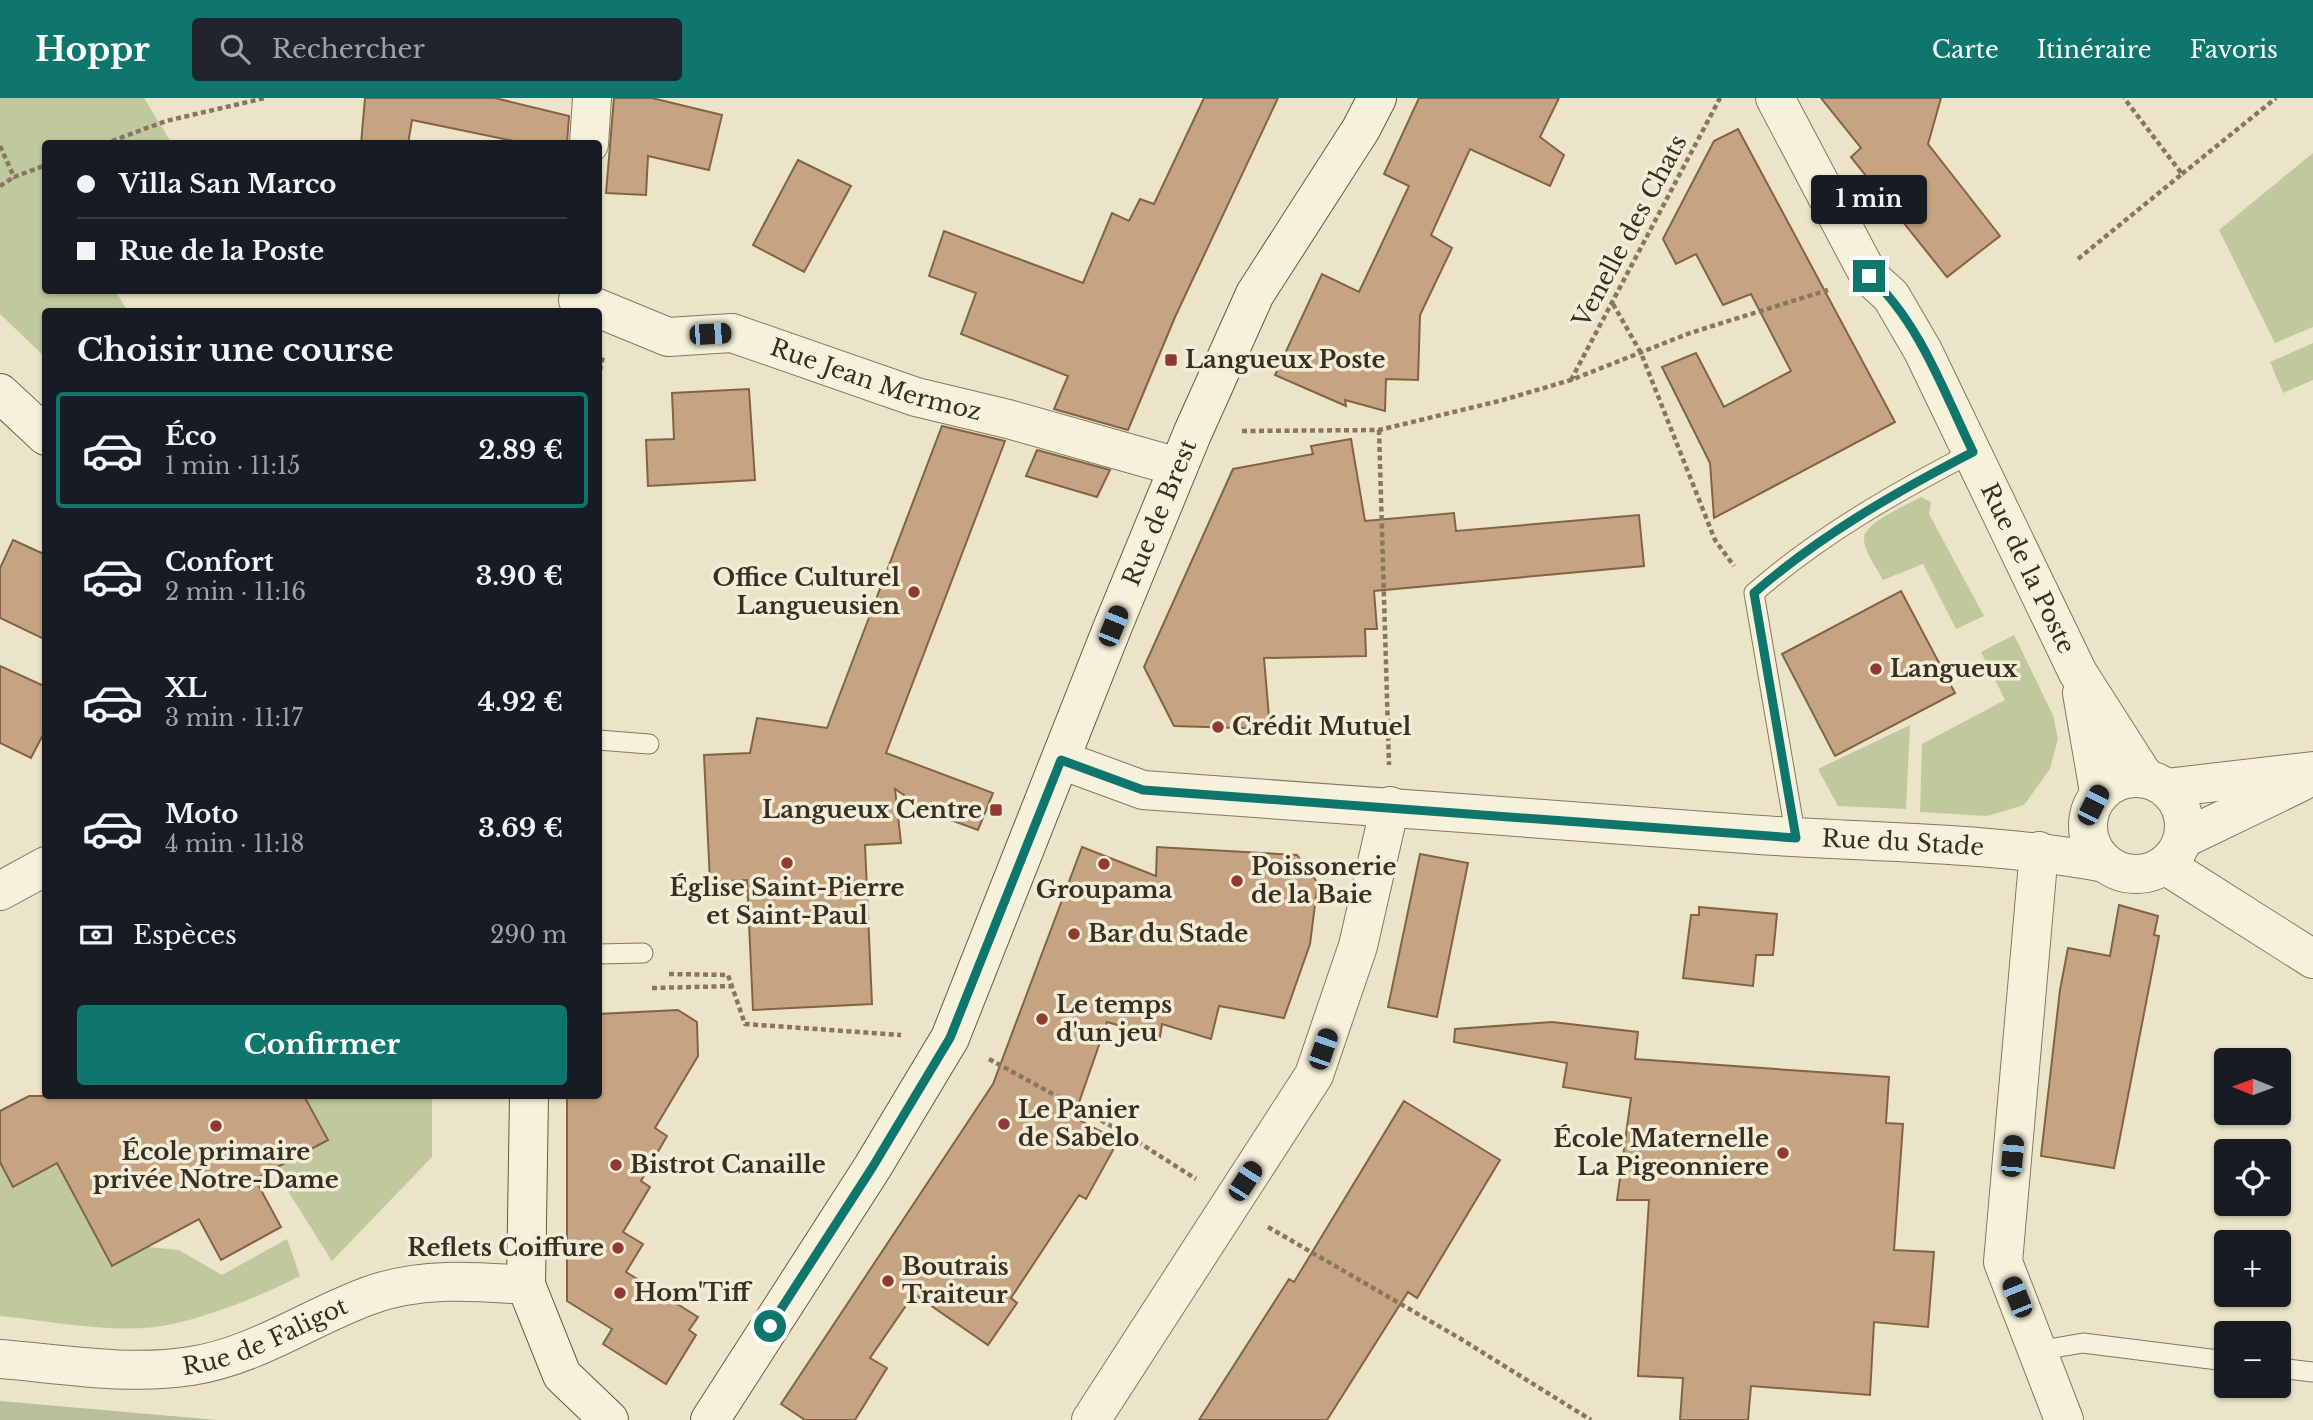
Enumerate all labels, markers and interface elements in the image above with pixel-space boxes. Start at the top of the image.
search box [192,18,682,81]
text: Hoppr [35,29,150,70]
icon: search [216,30,254,68]
text: Rechercher [272,33,425,65]
text: Carte [1932,35,1999,64]
text: Itinéraire [2037,35,2152,64]
text: Favoris [2190,35,2278,64]
street label: Venelle des Chats [1566,130,1693,333]
text: Villa San Marco [119,168,337,200]
callout: 1 min [1811,174,1927,223]
text: 1 min [1836,185,1902,213]
text: Rue de la Poste [119,235,324,267]
route end [1853,260,1885,292]
car [689,322,732,346]
text: Choisir une course [77,330,394,370]
street label: Rue Jean Mermoz [766,332,985,426]
place label: Langueux Poste [1185,345,1386,374]
marker: Langueux Poste [1163,352,1179,368]
icon: car [81,419,144,482]
text: Éco [165,420,217,452]
text: 2.89 € [479,434,563,466]
street label: Rue de Brest [1116,435,1202,590]
text: 1 min · 11:15 [165,452,300,480]
street label: Rue de la Poste [1975,478,2081,658]
icon: car [81,545,144,608]
text: Confort [165,546,274,578]
text: 3.90 € [476,560,563,592]
place label: Office Culturel Langueusien [713,563,901,620]
text: 2 min · 11:16 [165,578,306,606]
marker: Office Culturel Langueusien [906,584,922,600]
car [1096,603,1131,649]
place label: Langueux [1890,654,2018,683]
marker: Langueux [1868,661,1884,677]
icon: car [81,671,144,734]
text: XL [165,672,207,704]
text: 4.92 € [478,686,563,718]
text: 3 min · 11:17 [165,704,303,732]
place label: Crédit Mutuel [1232,712,1412,741]
marker: Crédit Mutuel [1210,719,1226,735]
car [2075,782,2112,828]
place label: Langueux Centre [762,795,982,824]
icon: car [81,797,144,860]
text: Moto [165,798,238,830]
marker: Langueux Centre [988,802,1004,818]
text: 3.69 € [478,812,563,844]
street label: Rue du Stade [1821,824,1985,861]
text: 4 min · 11:18 [165,830,304,858]
place label: Poissonerie de la Baie [1251,852,1396,909]
marker: Église Saint-Pierre et Saint-Paul [779,855,795,871]
marker: Groupama [1096,856,1112,872]
place label: Église Saint-Pierre et Saint-Paul [669,873,905,930]
marker: Poissonerie de la Baie [1229,873,1245,889]
place label: Groupama [1036,875,1172,904]
icon: cash [77,916,115,954]
text: Espèces [133,919,237,951]
place label: Bar du Stade [1088,919,1248,948]
text: 290 m [490,921,567,949]
marker: Bar du Stade [1066,926,1082,942]
place label: Le temps d'un jeu [1056,990,1172,1047]
button: Confirmer [77,1005,567,1085]
marker: Le temps d'un jeu [1034,1011,1050,1027]
car [1307,1026,1340,1072]
north arrow [2214,1048,2291,1125]
map controls [2214,1048,2291,1398]
place label: Le Panier de Sabelo [1018,1095,1139,1152]
marker: Le Panier de Sabelo [996,1116,1012,1132]
marker: École primaire privée Notre-Dame [208,1118,224,1134]
place label: École Maternelle La Pigeonniere [1553,1124,1769,1181]
car [2000,1134,2025,1178]
place label: École primaire privée Notre-Dame [93,1137,339,1194]
button: locate [2214,1139,2291,1216]
marker: École Maternelle La Pigeonniere [1775,1145,1791,1161]
place label: Bistrot Canaille [630,1150,826,1179]
marker: Bistrot Canaille [608,1157,624,1173]
car [1225,1158,1266,1204]
button: + [2214,1230,2291,1307]
place label: Reflets Coiffure [407,1233,604,1262]
marker: Reflets Coiffure [610,1240,626,1256]
place label: Boutrais Traiteur [902,1252,1009,1309]
marker: Boutrais Traiteur [880,1273,896,1289]
car [2000,1274,2035,1320]
place label: Hom'Tiff [634,1278,753,1307]
marker: Hom'Tiff [612,1285,628,1301]
street label: Rue de Faligot [180,1291,352,1381]
route start [754,1310,786,1342]
button: − [2214,1321,2291,1398]

